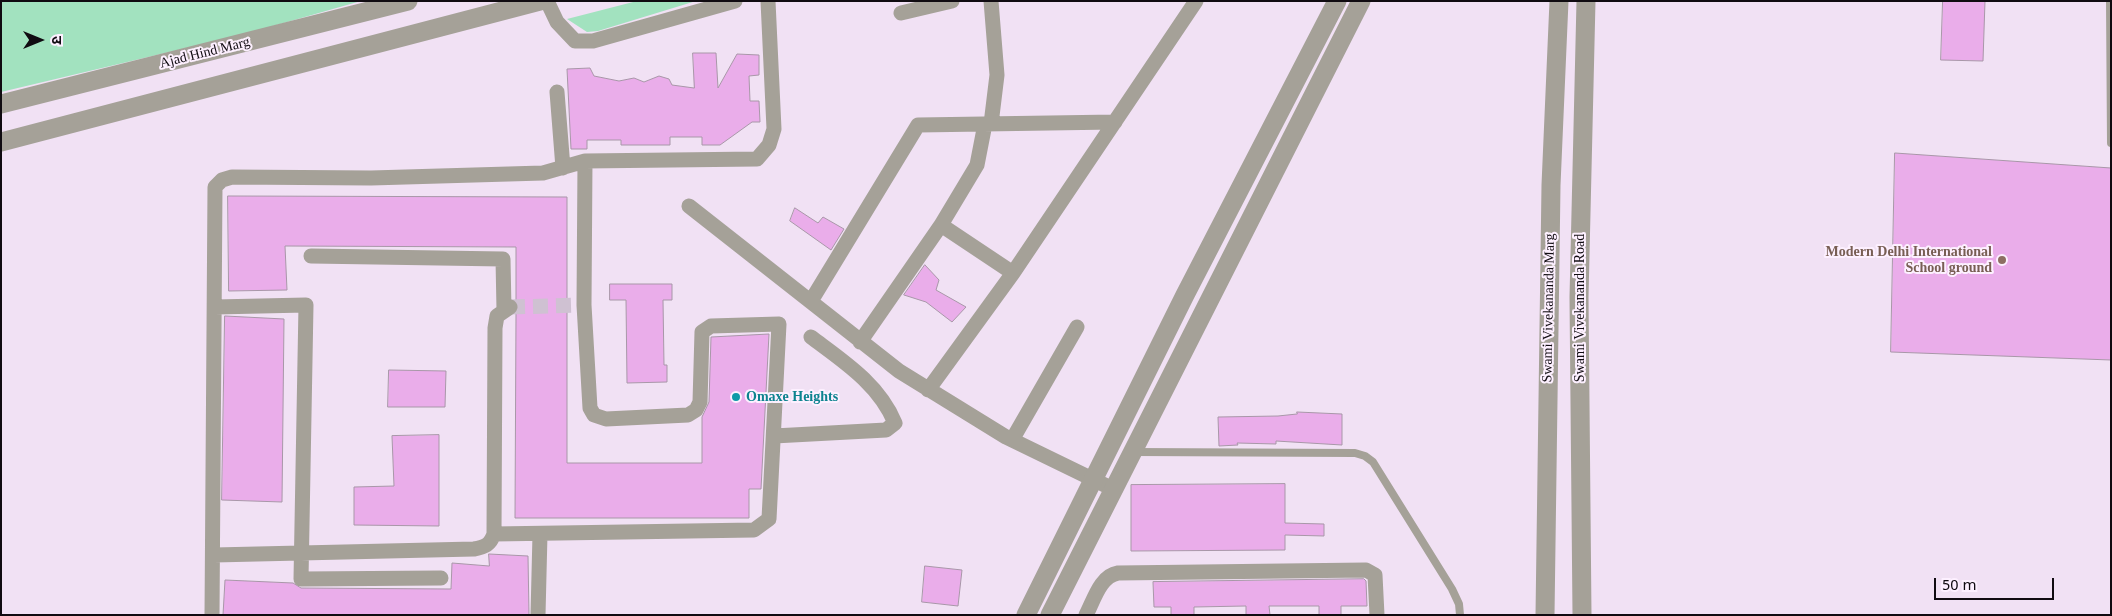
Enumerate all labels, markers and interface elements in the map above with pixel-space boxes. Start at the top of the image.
north arrow [15,15,65,65]
street label: Ajad Hind Marg [153,32,257,74]
text: उ [46,36,65,44]
street label: Swami Vivekananda Marg [1539,223,1559,393]
street label: Swami Vivekananda Road [1572,224,1588,392]
place label: Modern Delhi International School ground [1801,244,1992,276]
marker: Modern Delhi International School ground [1996,254,2008,266]
place label: Omaxe Heights [746,389,853,405]
marker: Omaxe Heights [730,391,742,403]
scale bar [1937,568,2057,600]
text: 50 m [1942,577,1976,596]

